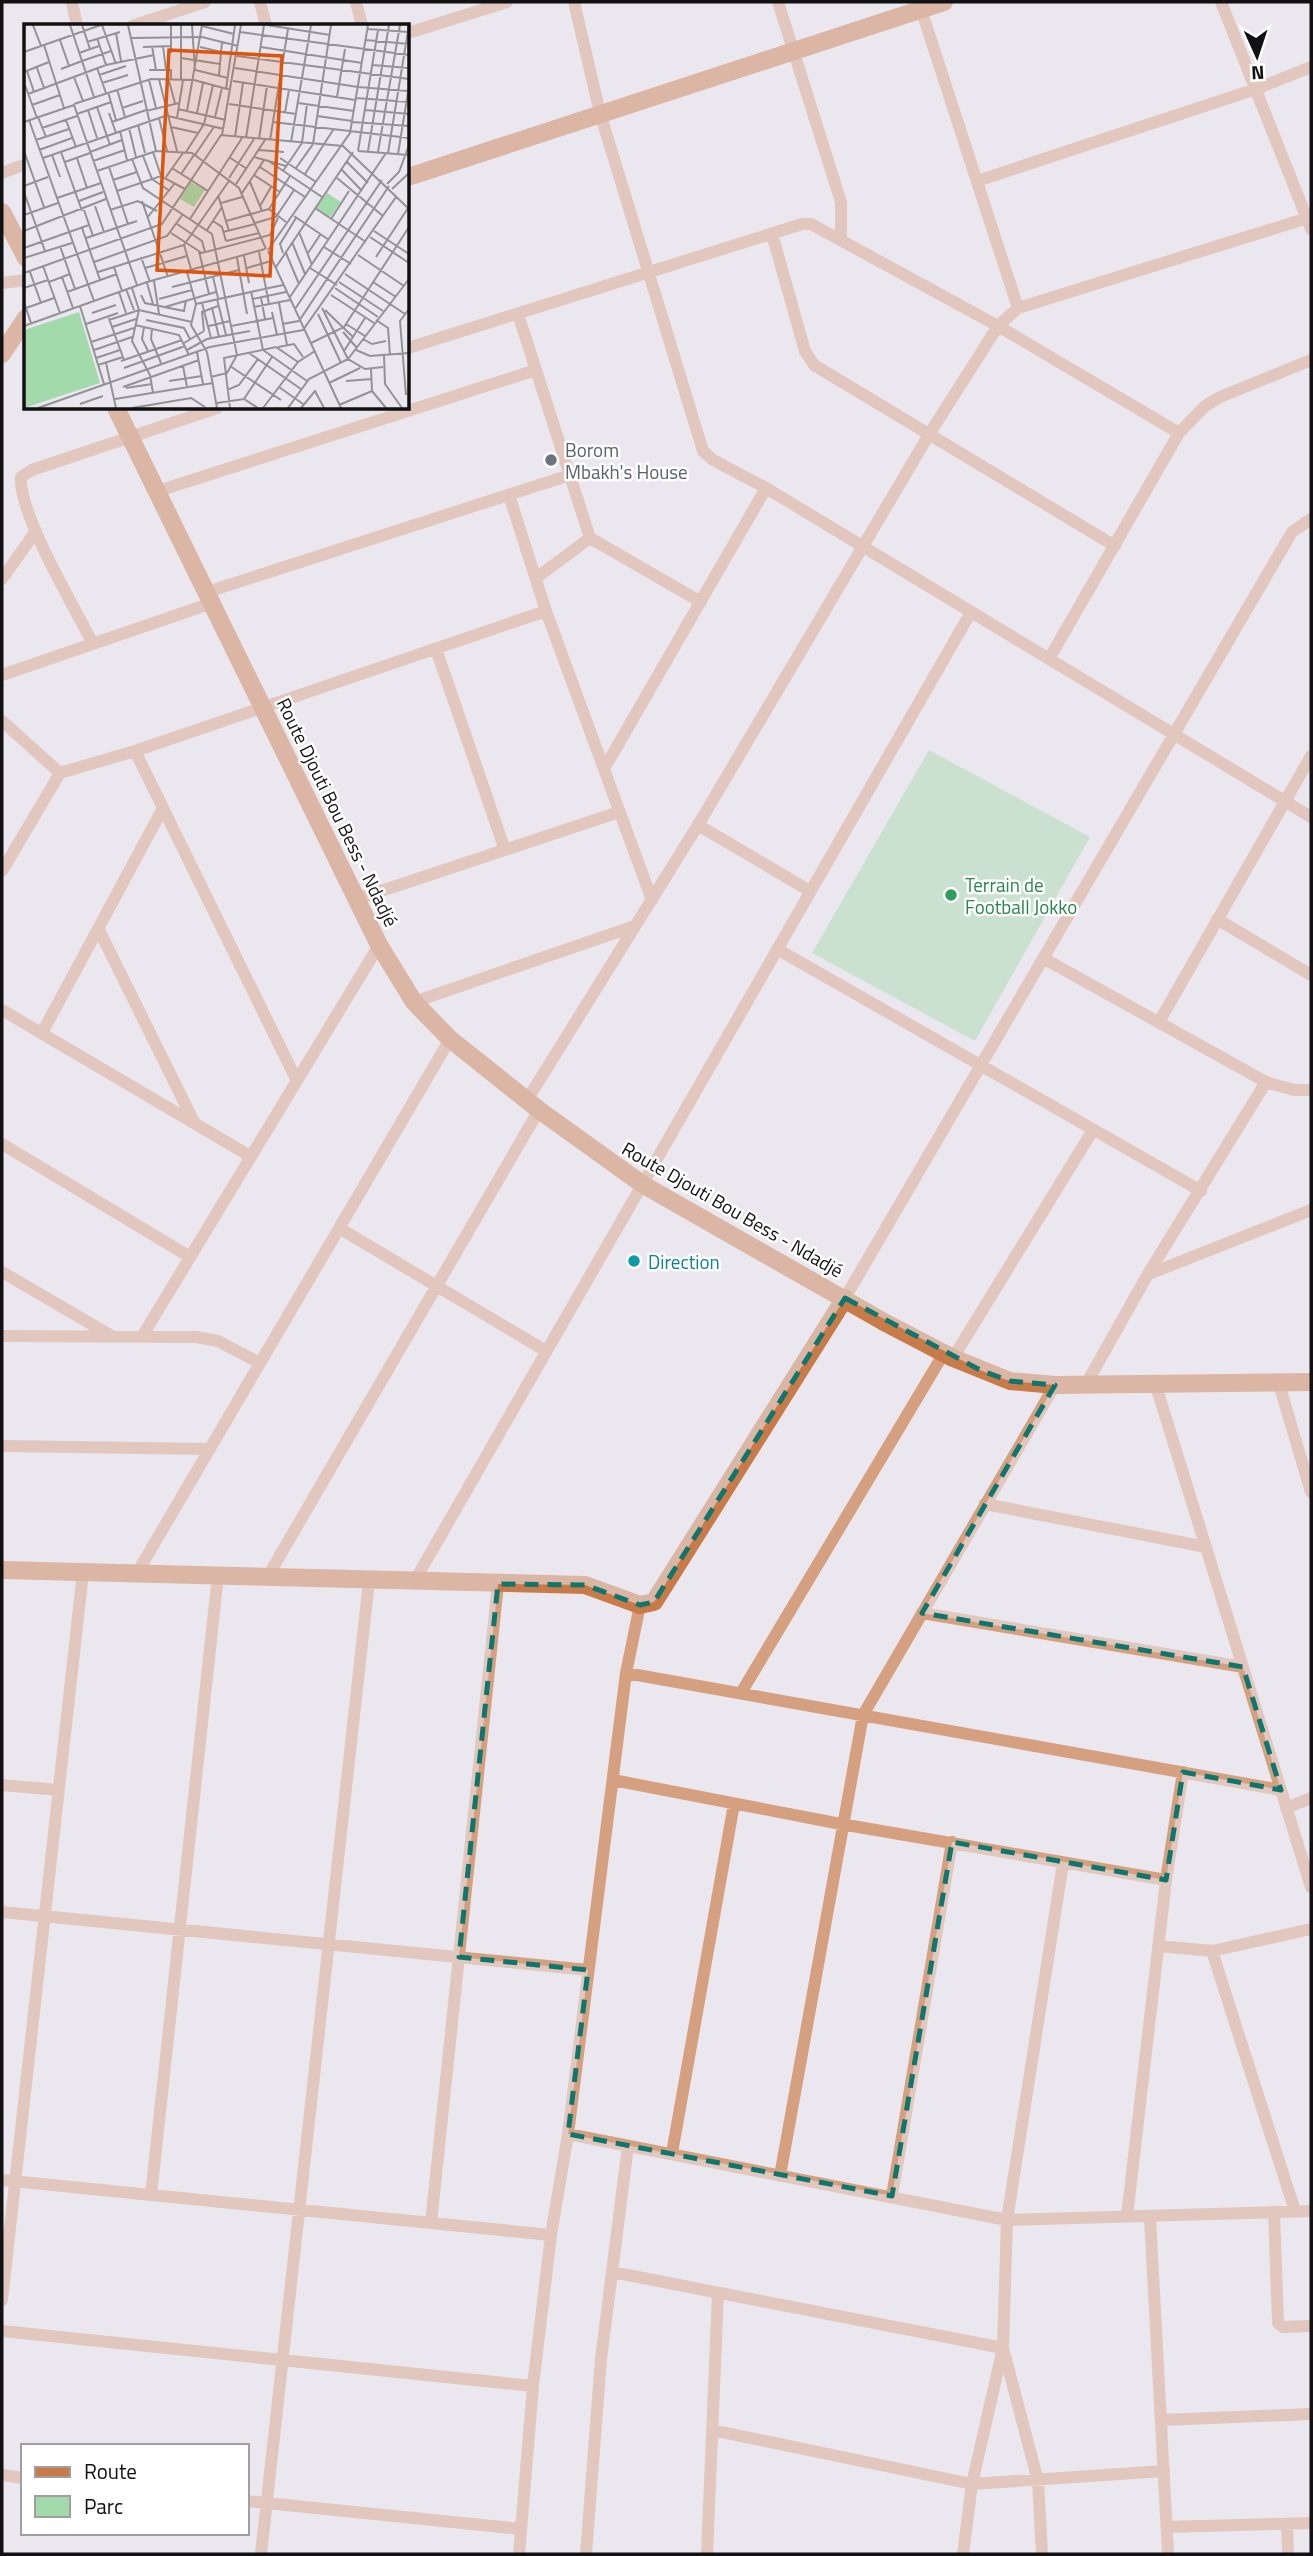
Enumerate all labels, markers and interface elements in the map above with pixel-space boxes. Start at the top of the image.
north arrow [1222,21,1292,91]
inset map [24,24,410,410]
text: N [1251,59,1265,88]
place label: Borom Mbakh's House [565,435,688,486]
marker: Borom Mbakh's House [543,452,559,468]
street label: Route Djouti Bou Bess - Ndadjé [270,693,406,931]
place label: Terrain de Football Jokko [965,870,1077,921]
marker: Terrain de Football Jokko [943,887,959,903]
street label: Route Djouti Bou Bess - Ndadjé [617,1134,849,1284]
place label: Direction [648,1247,720,1276]
marker: Direction [626,1253,642,1269]
legend [21,2444,248,2535]
text: Route [84,2455,137,2487]
text: Parc [84,2490,123,2522]

